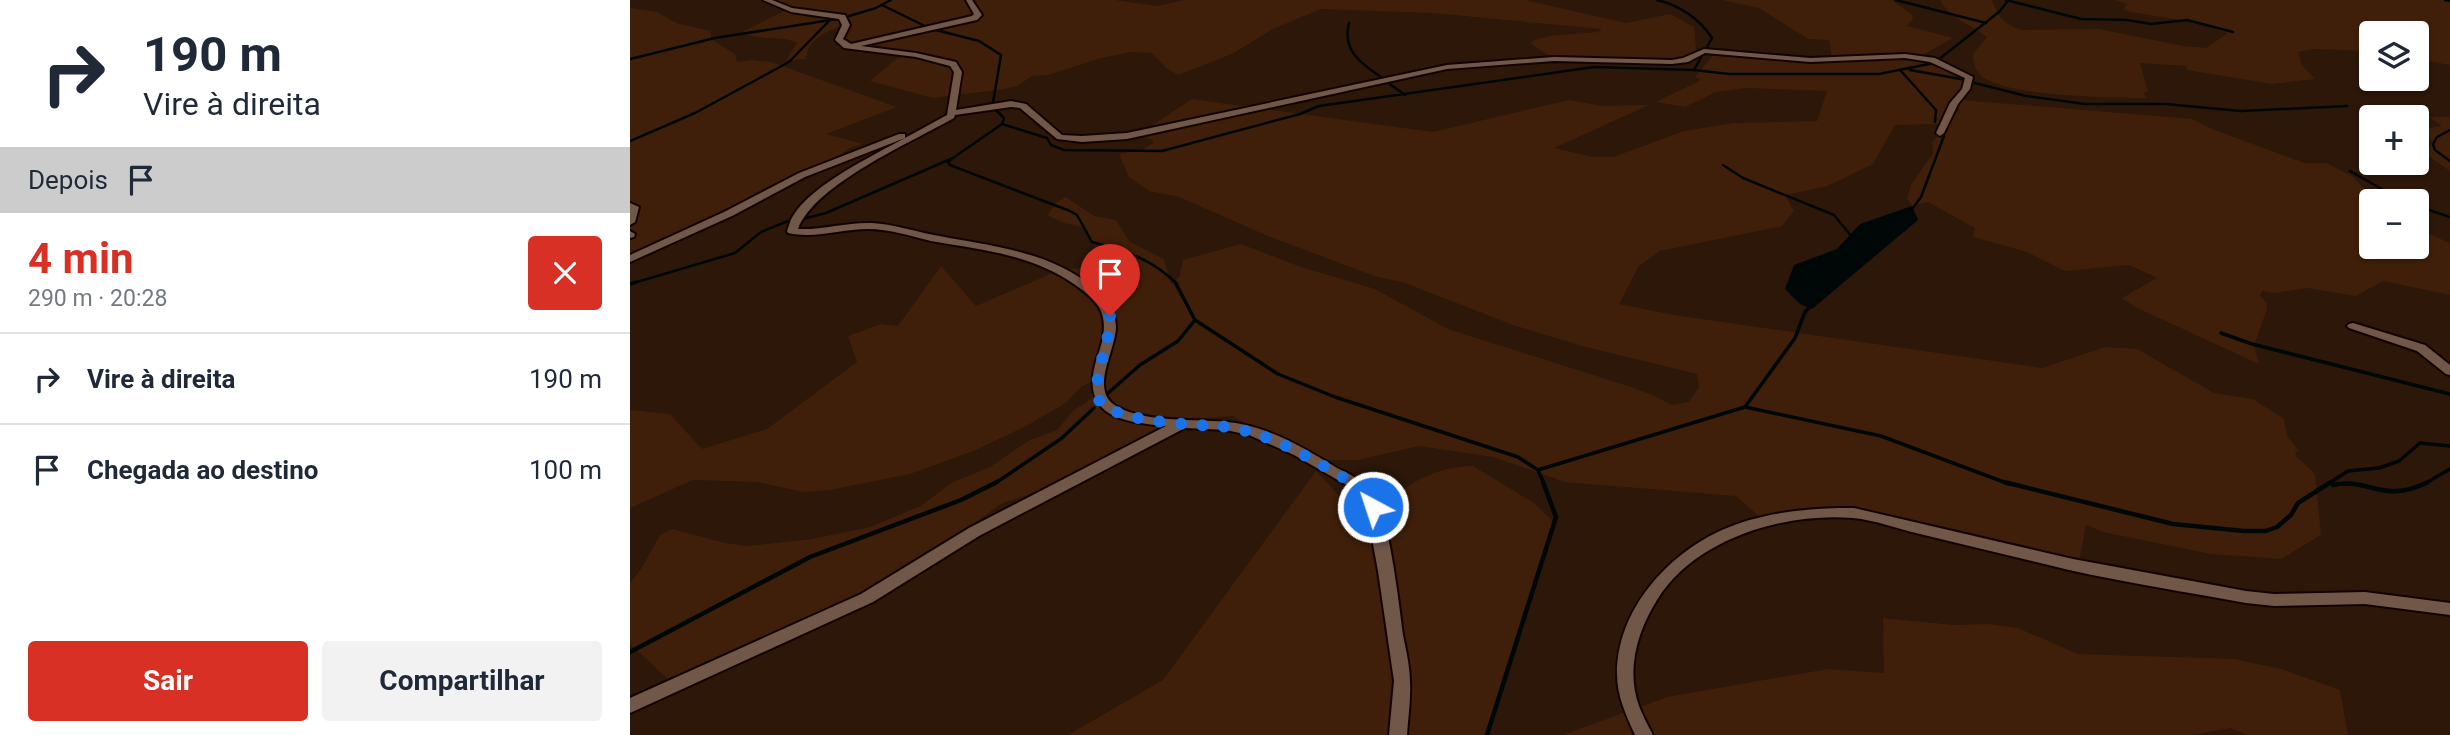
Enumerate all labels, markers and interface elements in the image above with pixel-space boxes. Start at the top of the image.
map controls [2359,21,2429,259]
button: layers [2359,21,2429,91]
text: 190 m [143,26,282,83]
icon: right [28,28,119,119]
text: Vire à direita [143,85,321,123]
button: + [2359,105,2429,175]
icon: arrive [122,161,160,199]
text: Depois [28,165,108,195]
button: − [2359,189,2429,259]
text: 4 min [28,234,134,283]
button: close [528,236,602,310]
pin [1080,244,1140,316]
icon: arrive [1091,255,1129,293]
text: 290 m · 20:28 [28,285,167,312]
icon: right [28,360,66,398]
text: Vire à direita [87,364,235,394]
text: 190 m [529,364,602,394]
icon: arrive [28,451,66,489]
text: Chegada ao destino [87,455,318,485]
text: 100 m [529,455,602,485]
position arrow [1336,470,1410,544]
button: Sair [28,641,308,721]
button: Compartilhar [322,641,602,721]

